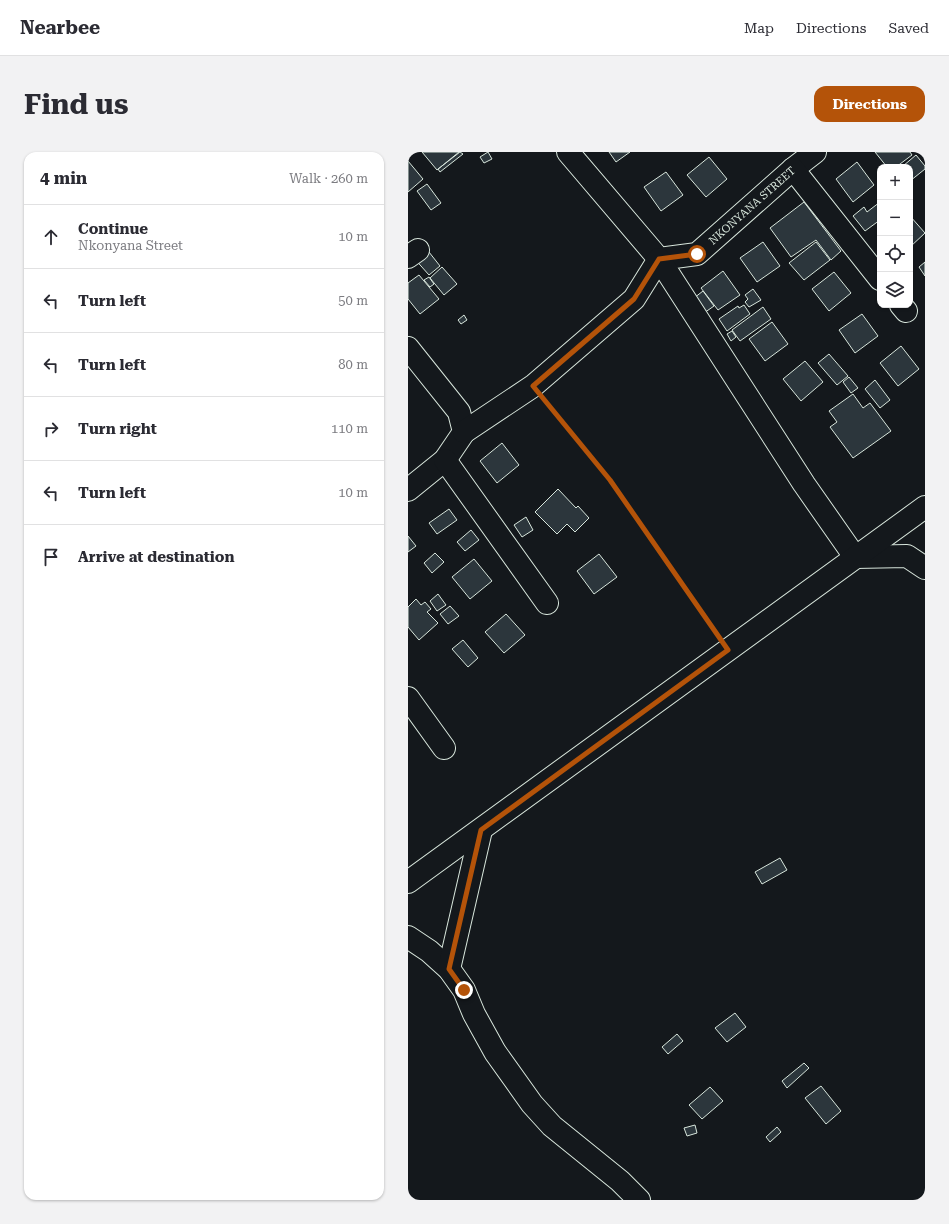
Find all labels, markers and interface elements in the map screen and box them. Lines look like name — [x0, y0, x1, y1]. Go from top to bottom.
text: Nearbee — [20, 16, 100, 39]
text: Map — [744, 20, 774, 36]
text: Directions — [796, 20, 866, 36]
text: Saved — [888, 20, 929, 36]
button: Directions — [814, 86, 925, 122]
text: Find us — [24, 88, 128, 121]
street label: NKONYANA STREET — [706, 164, 798, 247]
map controls — [877, 164, 913, 308]
button: + — [877, 164, 913, 200]
text: 4 min — [40, 168, 87, 188]
text: Walk · 260 m — [289, 171, 368, 186]
button: − — [877, 200, 913, 236]
text: Continue — [78, 220, 148, 238]
icon: ahead — [40, 226, 62, 248]
text: 10 m — [338, 229, 368, 244]
button: locate — [877, 236, 913, 272]
text: Nkonyana Street — [78, 238, 183, 253]
route start — [688, 245, 706, 263]
button: layers — [877, 272, 913, 308]
icon: left — [40, 290, 62, 312]
text: Turn left — [78, 292, 146, 310]
text: 50 m — [338, 293, 368, 308]
icon: left — [40, 354, 62, 376]
text: Turn left — [78, 356, 146, 374]
text: 80 m — [338, 357, 368, 372]
icon: right — [40, 418, 62, 440]
text: Turn right — [78, 420, 157, 438]
text: 110 m — [331, 421, 368, 436]
icon: left — [40, 482, 62, 504]
text: Turn left — [78, 484, 146, 502]
text: 10 m — [338, 485, 368, 500]
icon: arrive — [40, 546, 62, 568]
text: Arrive at destination — [78, 548, 234, 566]
route end — [455, 981, 473, 999]

